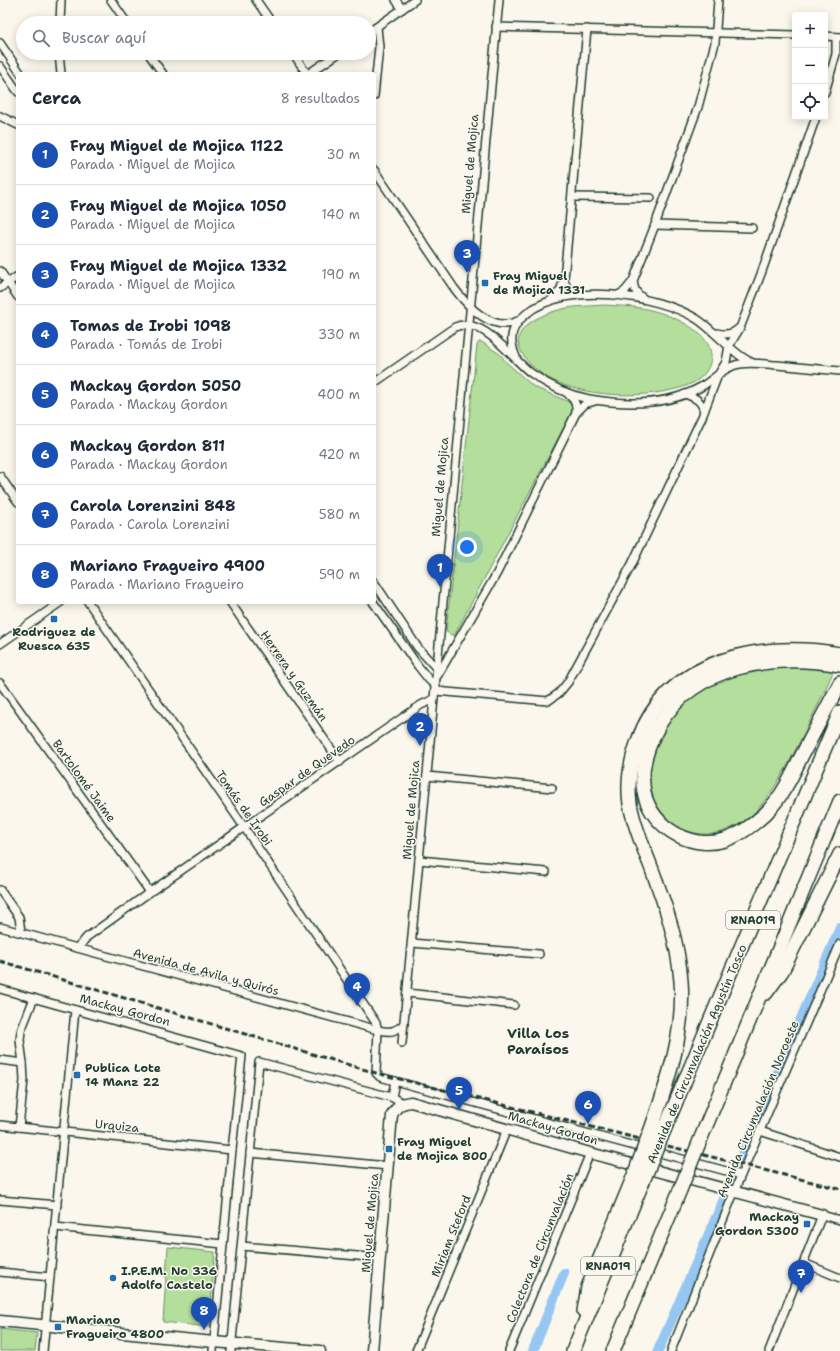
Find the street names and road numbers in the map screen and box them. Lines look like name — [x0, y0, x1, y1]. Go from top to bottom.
street label: Miguel de Mojica — [458, 113, 482, 214]
street label: Miguel de Mojica — [428, 436, 452, 537]
street label: Herrera y Guzmán — [257, 627, 331, 725]
street label: Gaspar de Quevedo — [256, 732, 358, 810]
street label: Bartolomé Jaime — [49, 737, 119, 826]
street label: Miguel de Mojica — [399, 759, 423, 860]
street label: Tomás de Irobi — [212, 767, 276, 849]
road number: RNA019 — [726, 911, 780, 929]
street label: Avenida de Circunvalación Agustín Tosco — [643, 942, 751, 1166]
street label: Avenida de Avila y Quirós — [131, 945, 281, 999]
street label: Mackay Gordon — [78, 990, 172, 1030]
street label: Avenida Circunvalación Noroeste — [713, 1018, 803, 1200]
street label: Mackay Gordon — [506, 1107, 600, 1149]
street label: Urquiza — [94, 1116, 140, 1136]
street label: Colectora de Circunvalación — [503, 1171, 577, 1325]
street label: Miguel de Mojica — [358, 1172, 382, 1273]
street label: Miriam Steford — [427, 1192, 475, 1279]
road number: RNA019 — [581, 1257, 635, 1275]

